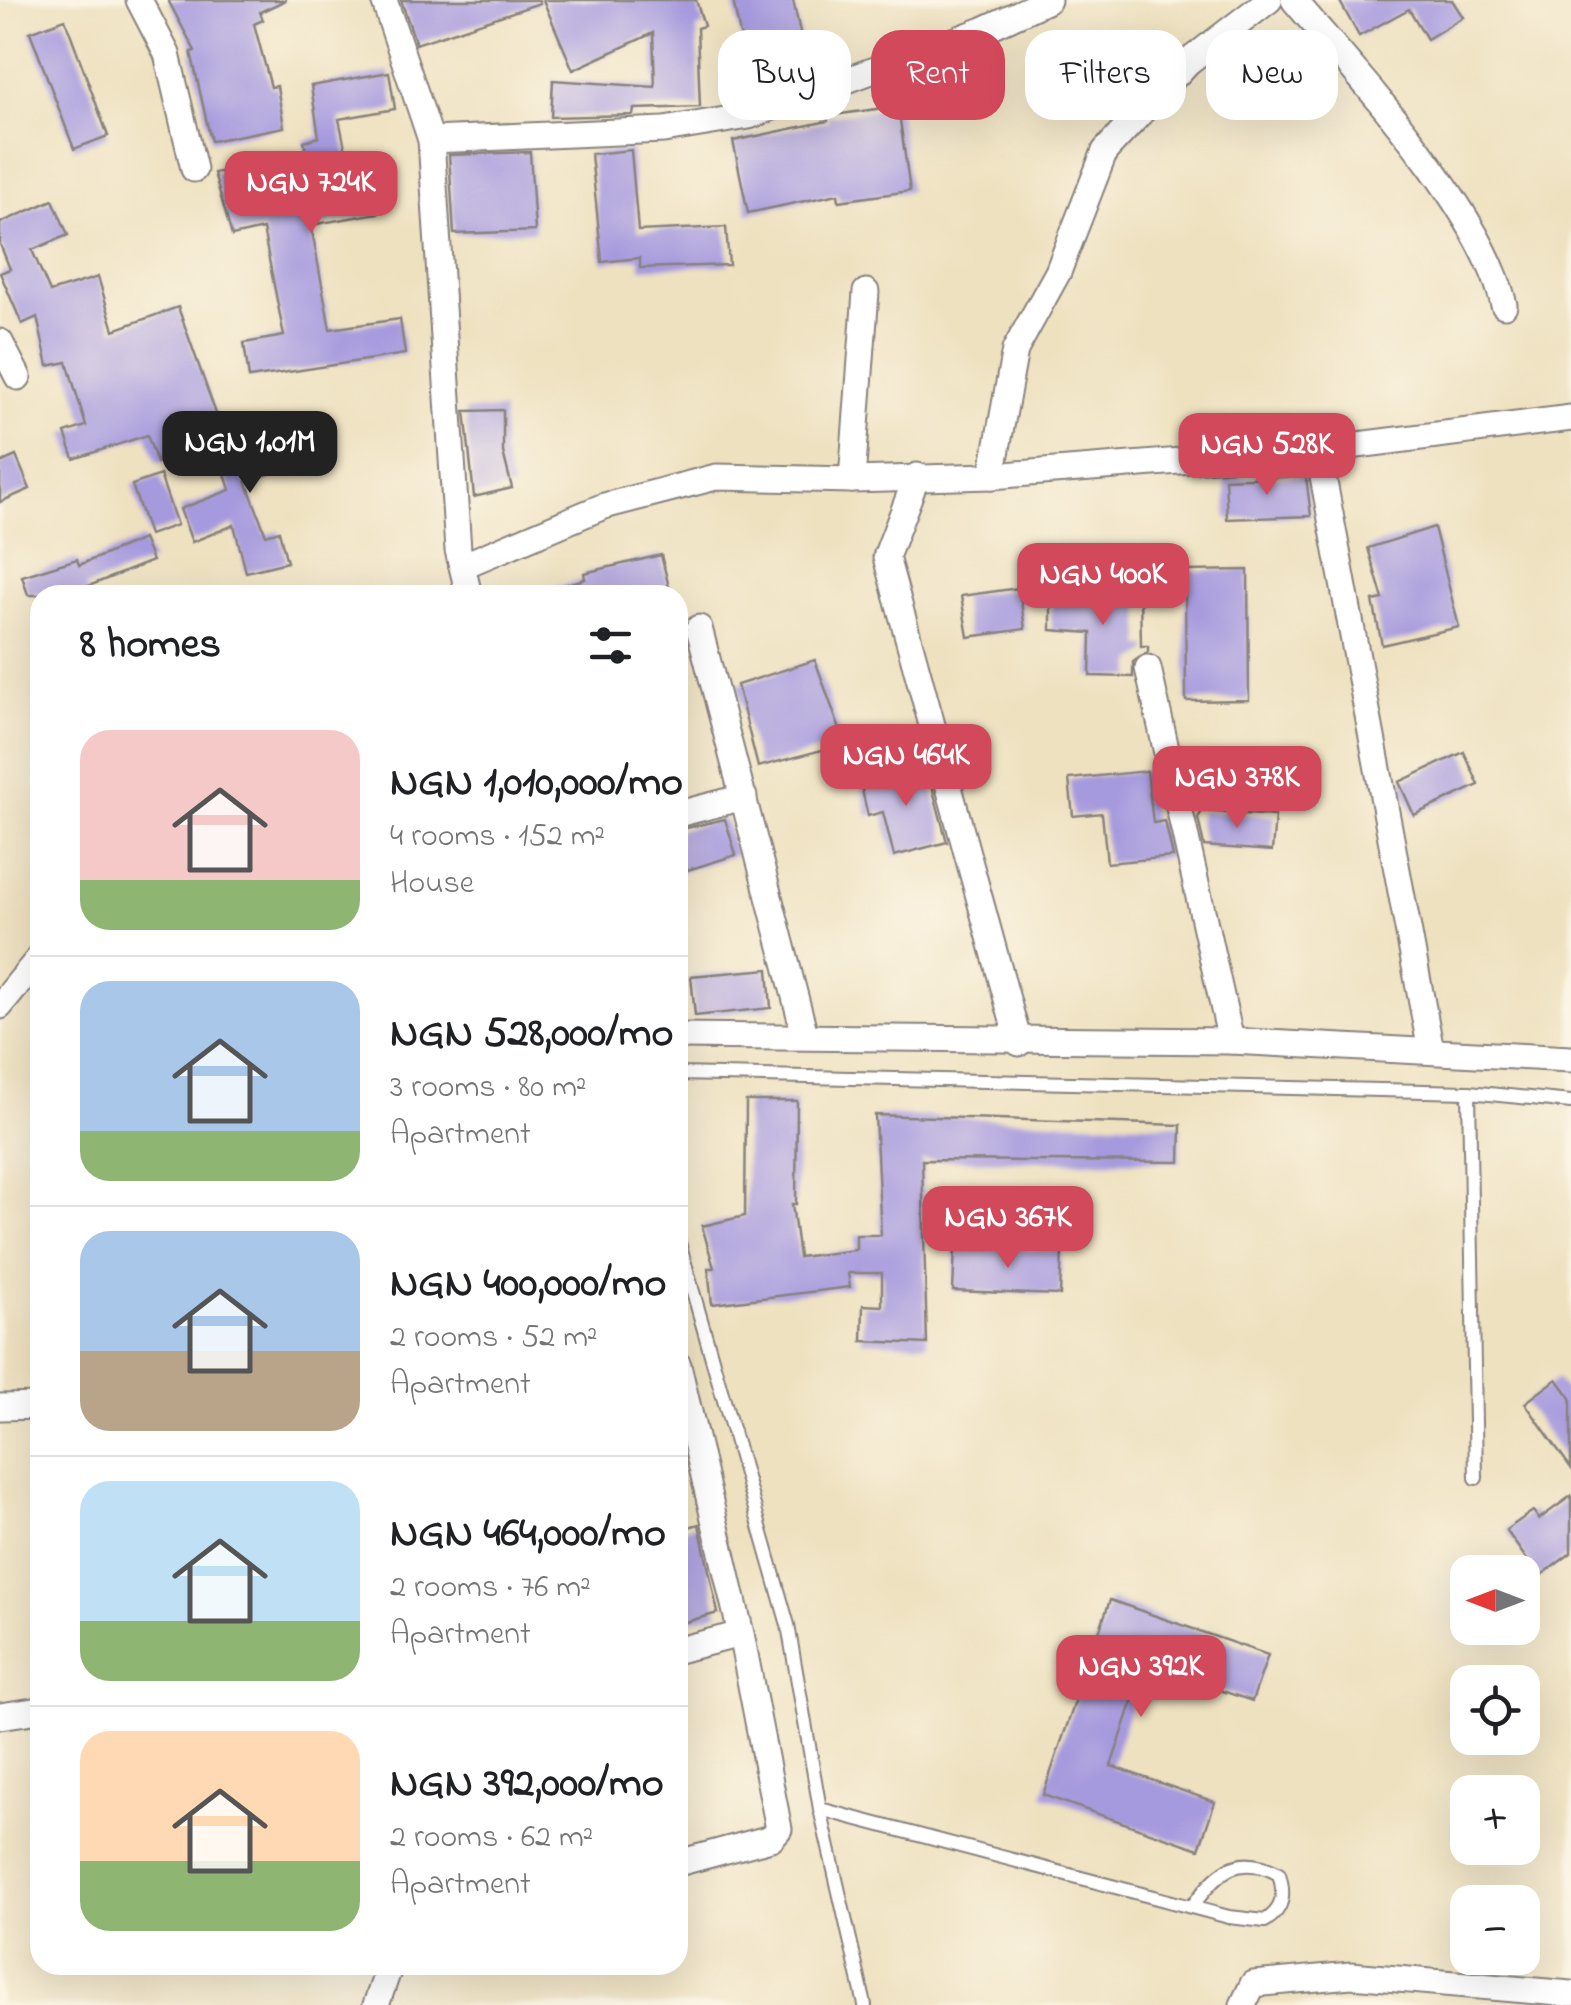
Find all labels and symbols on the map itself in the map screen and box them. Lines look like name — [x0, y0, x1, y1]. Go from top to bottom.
pin: NGN 724K — [208, 151, 414, 236]
pin: NGN 1.01M — [136, 411, 364, 496]
pin: NGN 528K — [1164, 413, 1370, 498]
pin: NGN 400K — [1000, 543, 1206, 628]
pin: NGN 464K — [803, 724, 1009, 809]
pin: NGN 378K — [1134, 746, 1340, 831]
pin: NGN 367K — [905, 1186, 1111, 1271]
north arrow — [1450, 1555, 1540, 1645]
pin: NGN 392K — [1038, 1635, 1244, 1720]

